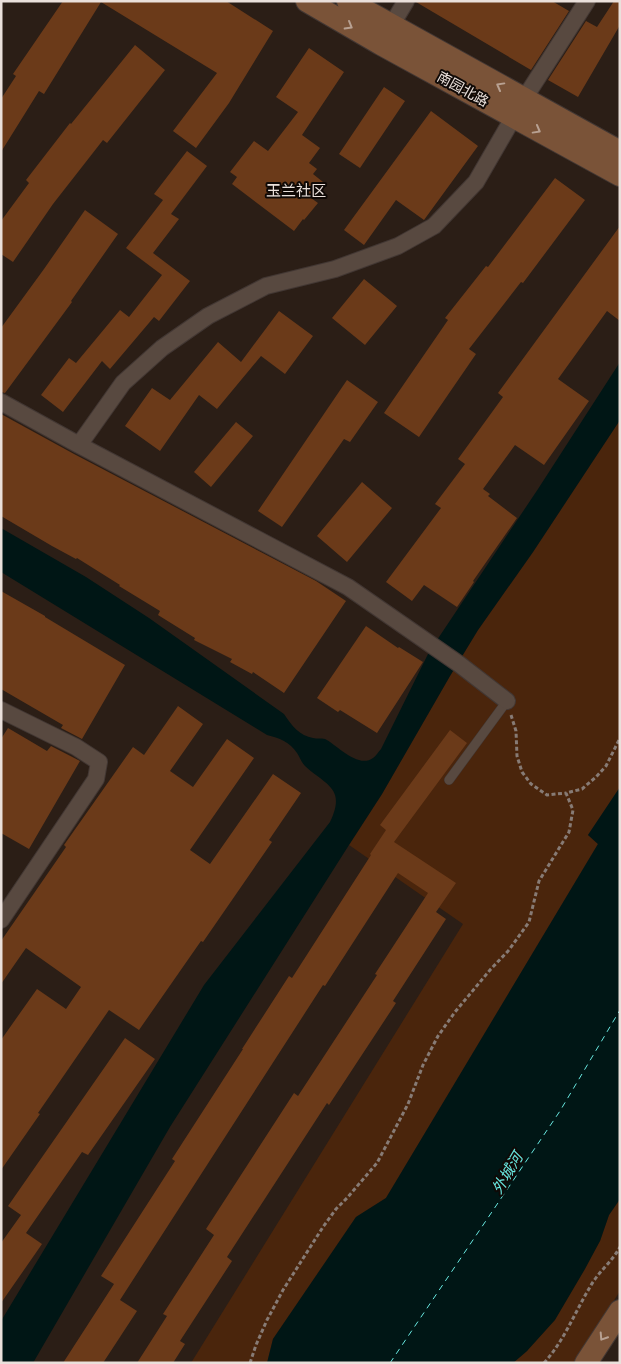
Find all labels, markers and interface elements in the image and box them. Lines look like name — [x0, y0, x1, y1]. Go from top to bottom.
one-way arrow — [344, 19, 353, 29]
street label: 南园北路 — [435, 68, 491, 110]
one-way arrow — [497, 83, 506, 93]
one-way arrow — [532, 124, 541, 134]
district label: 玉兰社区 — [266, 182, 326, 199]
water label: 外城河 — [488, 1147, 527, 1197]
one-way arrow — [600, 1331, 609, 1341]

